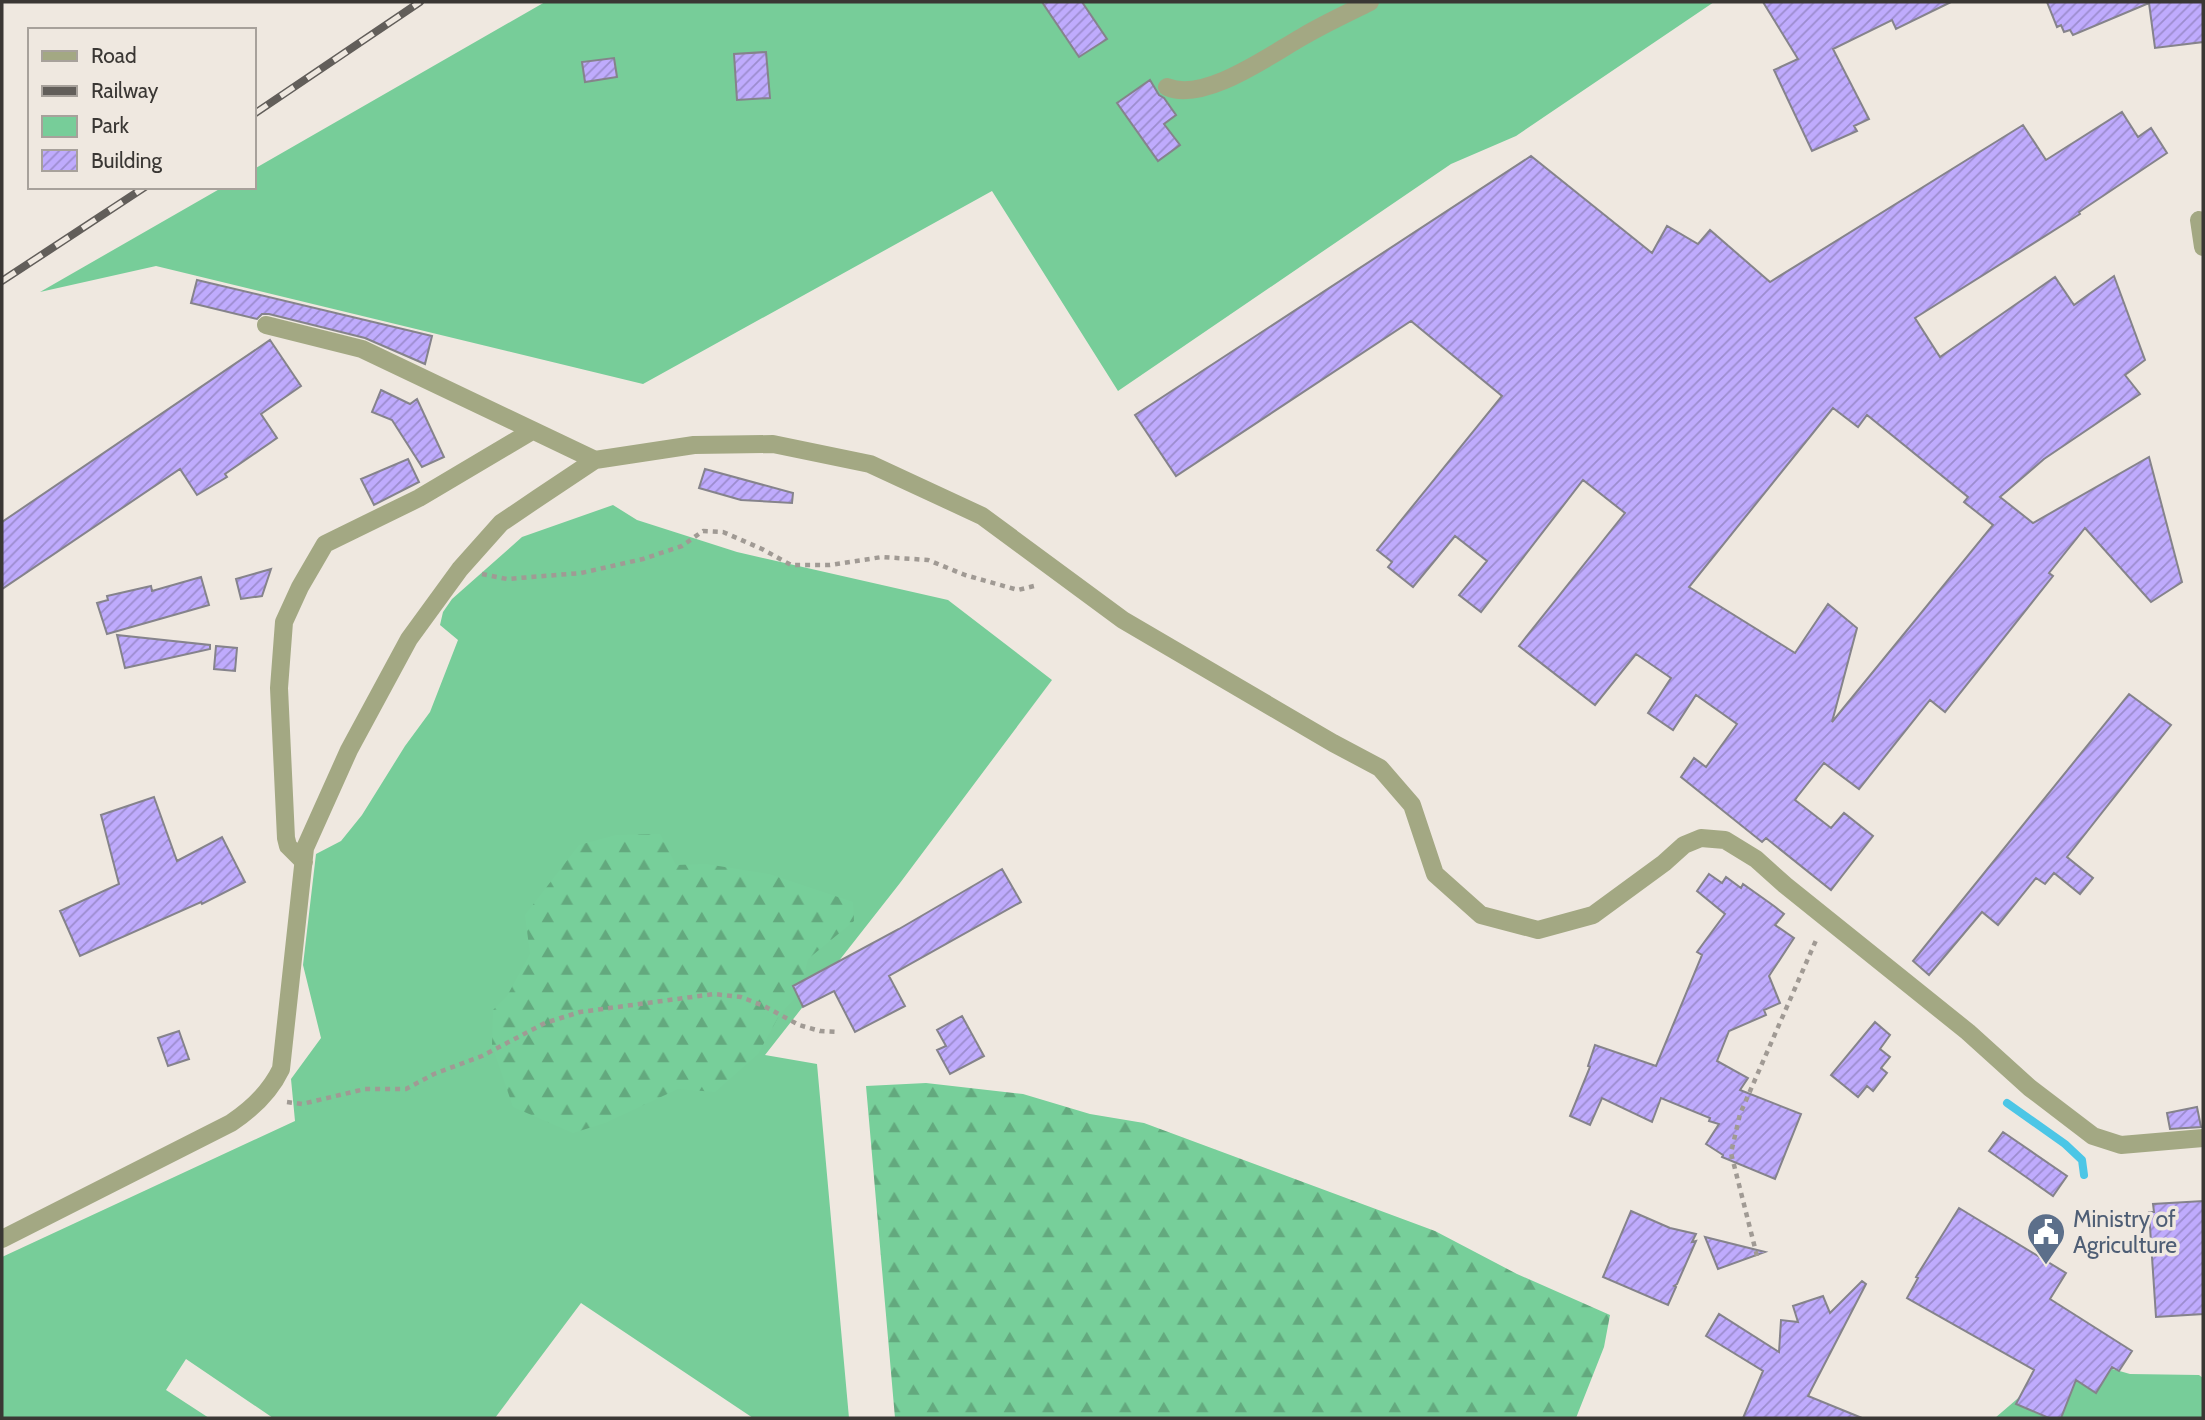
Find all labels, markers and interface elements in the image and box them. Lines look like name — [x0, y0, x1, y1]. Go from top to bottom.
legend — [28, 28, 256, 189]
text: Road — [91, 43, 137, 68]
text: Railway — [91, 78, 159, 103]
text: Park — [91, 113, 129, 138]
text: Building — [91, 148, 163, 173]
place label: Ministry of Agriculture — [2073, 1205, 2177, 1259]
public building icon: Ministry of Agriculture — [2025, 1211, 2067, 1266]

